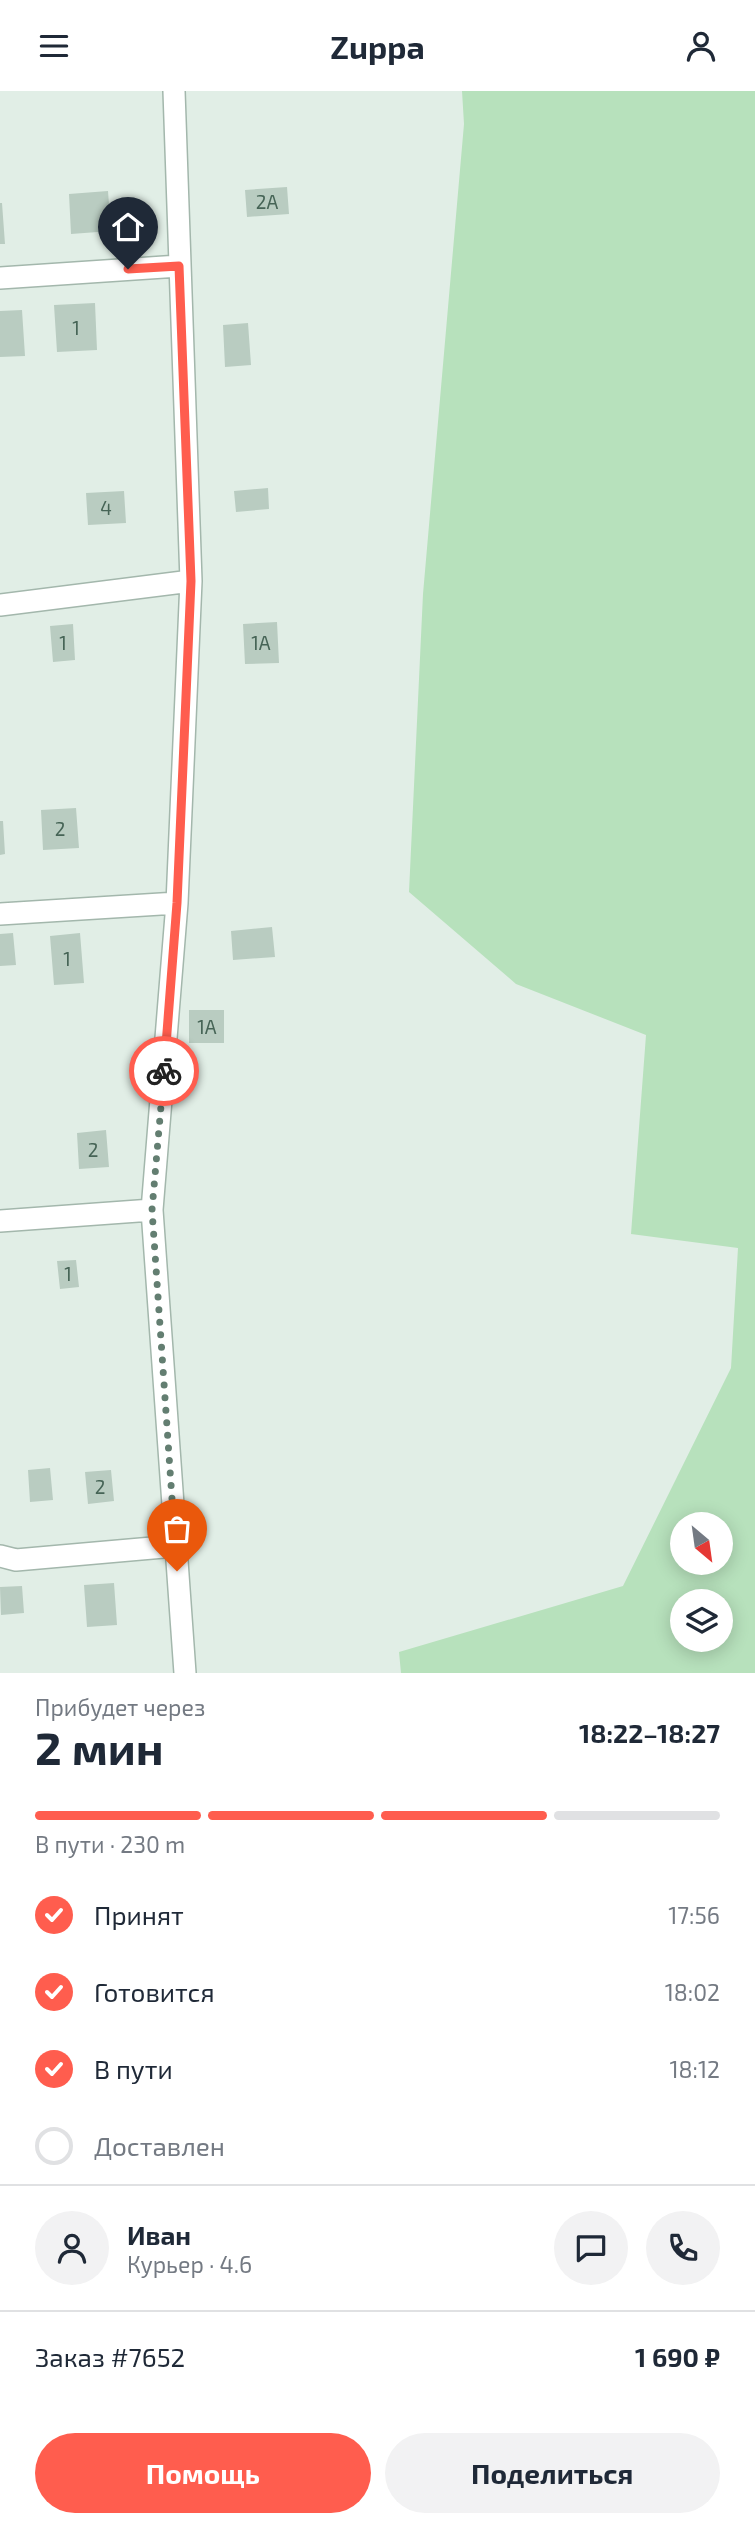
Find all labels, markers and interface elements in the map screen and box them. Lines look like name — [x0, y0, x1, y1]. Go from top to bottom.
icon: menu — [35, 27, 73, 65]
text: Zuppa — [330, 27, 425, 65]
icon: person — [682, 27, 720, 65]
house number: 2А — [256, 190, 278, 213]
pin — [98, 197, 158, 269]
icon: home — [109, 208, 147, 246]
house number: 1 — [72, 316, 80, 339]
house number: 4 — [100, 496, 112, 519]
house number: 1 — [59, 631, 67, 654]
house number: 1А — [251, 631, 271, 654]
house number: 2 — [55, 817, 65, 840]
house number: 1 — [63, 947, 71, 970]
house number: 1А — [197, 1015, 217, 1038]
courier — [129, 1036, 199, 1106]
icon: bike — [145, 1052, 183, 1090]
house number: 2 — [88, 1138, 98, 1161]
house number: 1 — [64, 1262, 72, 1285]
house number: 2 — [95, 1475, 105, 1498]
pin — [147, 1499, 207, 1571]
icon: bag — [158, 1510, 196, 1548]
north arrow — [670, 1512, 733, 1575]
map controls — [670, 1512, 733, 1652]
button: layers — [670, 1589, 733, 1652]
text: Прибудет через — [35, 1693, 205, 1721]
text: 18:22–18:27 — [579, 1717, 720, 1748]
text: 2 мин — [35, 1719, 164, 1774]
text: В пути · 230 m — [35, 1830, 185, 1858]
icon: check — [35, 1896, 73, 1934]
text: Принят — [94, 1899, 184, 1930]
text: 17:56 — [668, 1901, 720, 1929]
icon: check — [35, 1973, 73, 2011]
text: Готовится — [94, 1976, 215, 2007]
text: 18:02 — [665, 1978, 720, 2006]
icon: check — [35, 2050, 73, 2088]
text: В пути — [94, 2053, 173, 2084]
text: 18:12 — [669, 2055, 720, 2083]
text: Доставлен — [94, 2130, 225, 2161]
button: person — [35, 2211, 109, 2285]
button: chat — [554, 2211, 628, 2285]
button: phone — [646, 2211, 720, 2285]
text: Иван — [127, 2219, 191, 2250]
text: Курьер · 4.6 — [127, 2250, 252, 2278]
text: Заказ #7652 — [35, 2341, 185, 2372]
text: 1 690 ₽ — [635, 2341, 720, 2372]
button: Помощь — [35, 2433, 371, 2513]
button: Поделиться — [385, 2433, 720, 2513]

